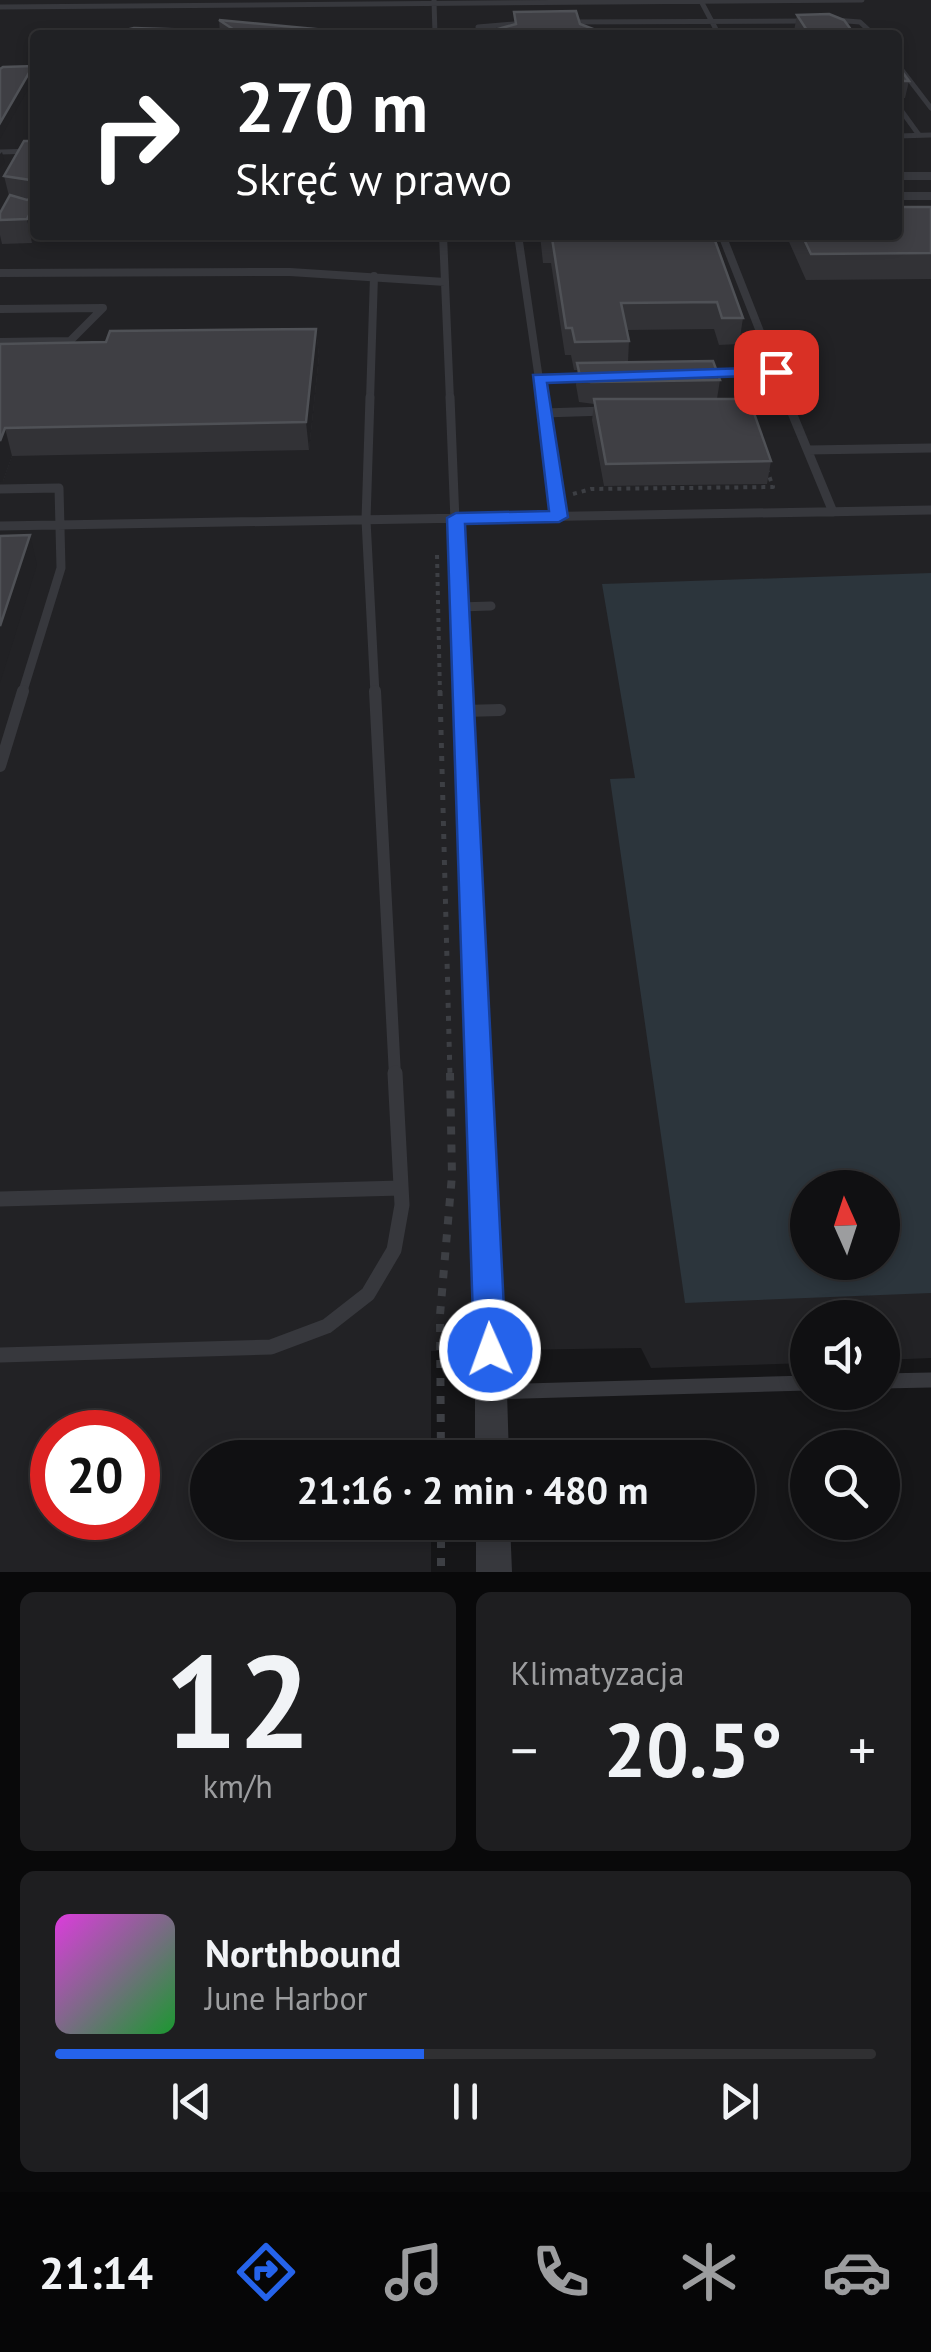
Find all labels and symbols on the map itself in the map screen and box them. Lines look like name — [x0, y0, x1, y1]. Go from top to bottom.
pin — [734, 330, 819, 415]
north arrow — [790, 1170, 900, 1280]
position arrow — [438, 1298, 542, 1402]
speed limit sign: 20 — [30, 1410, 160, 1540]

